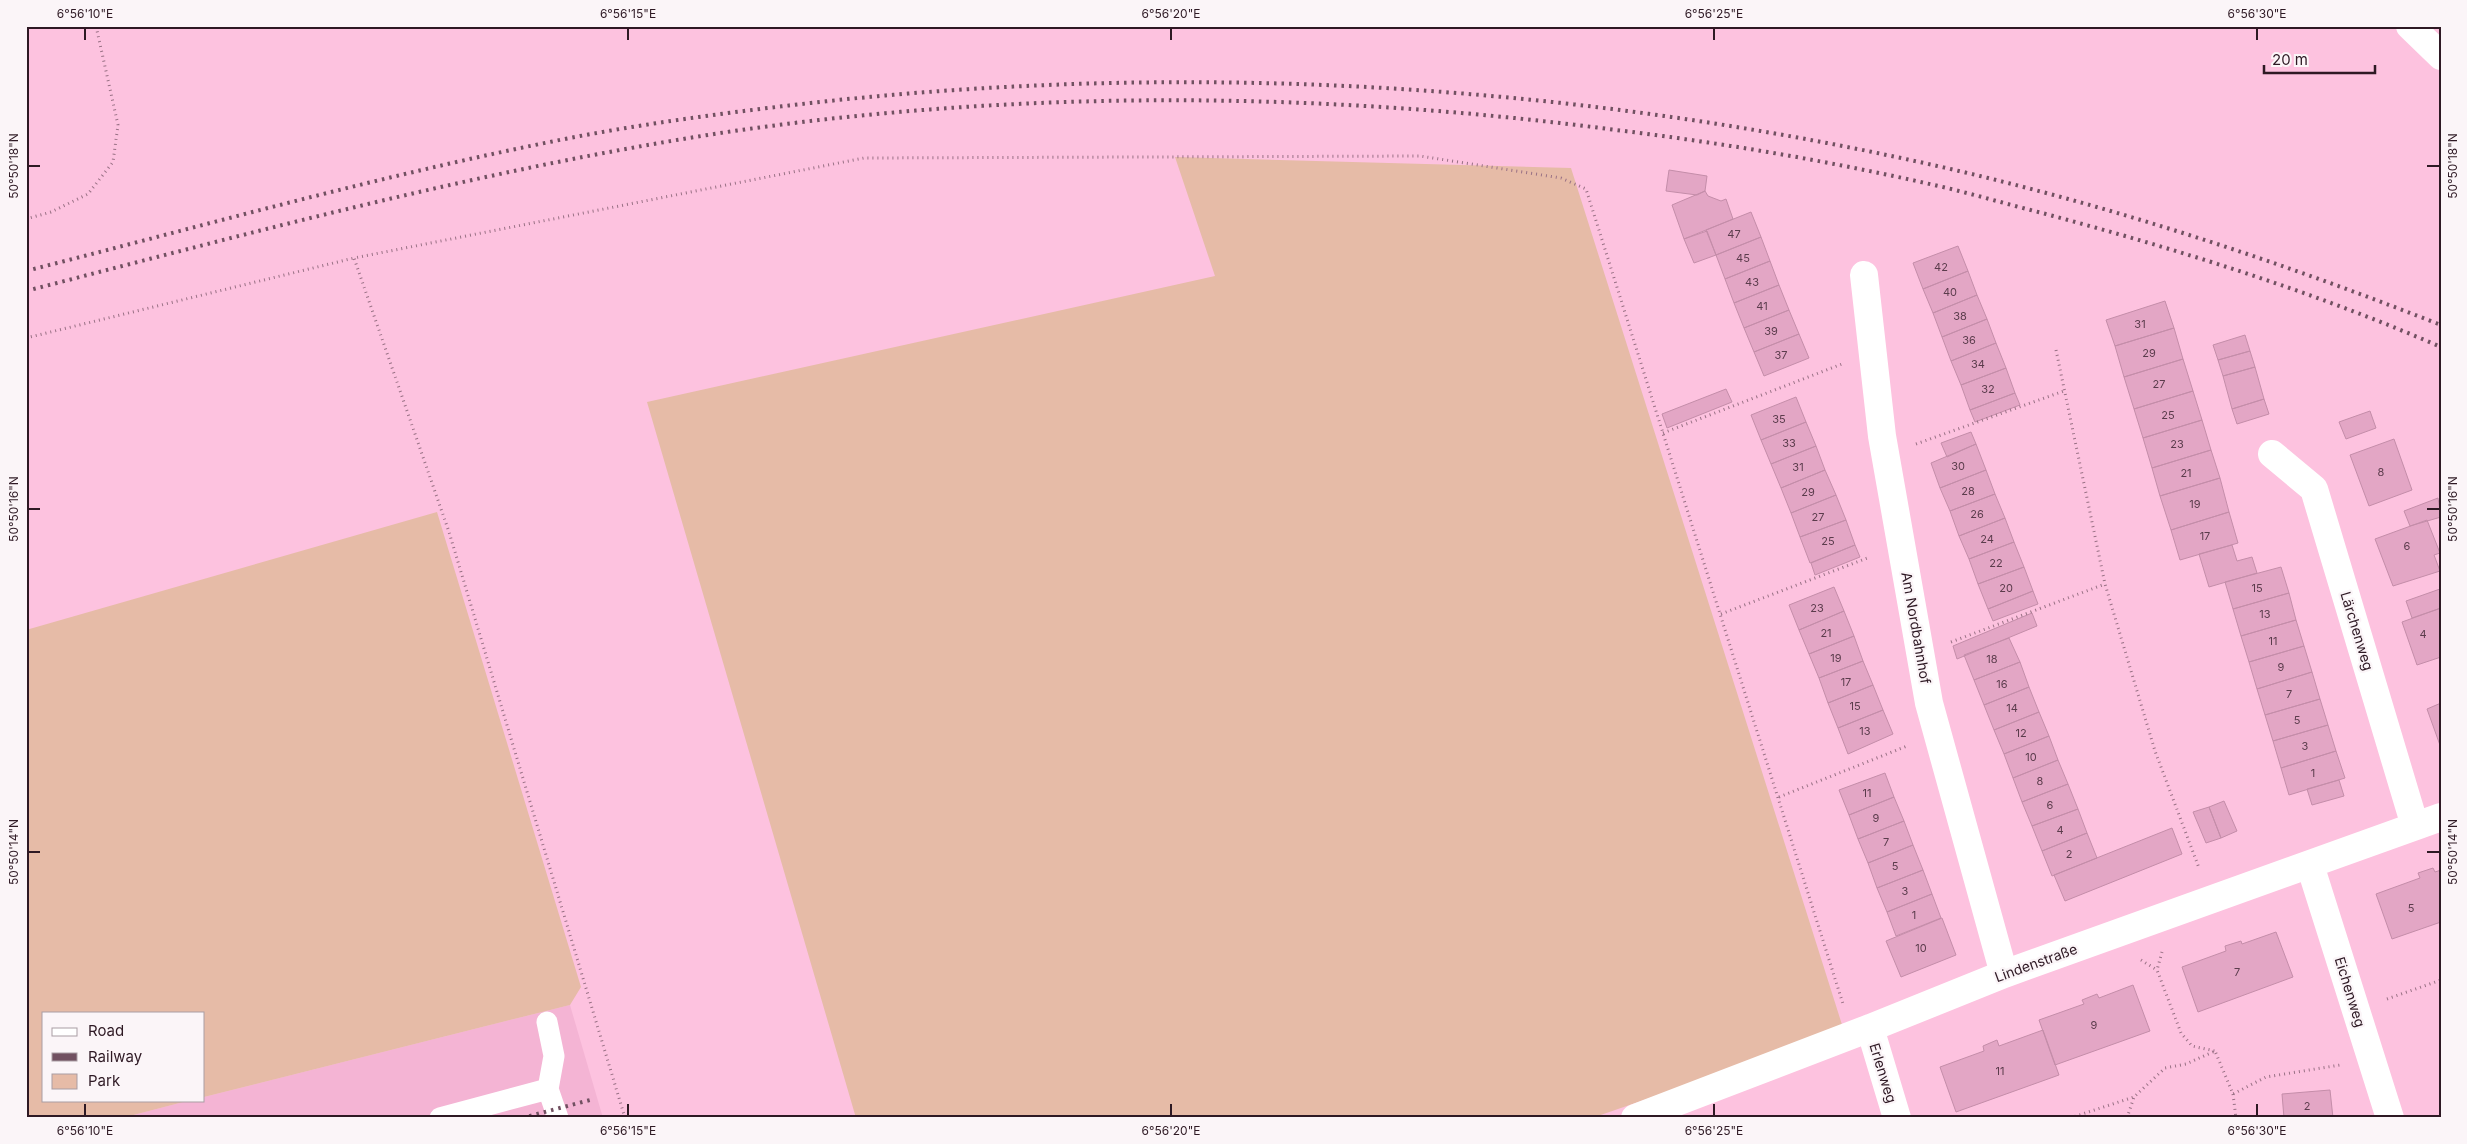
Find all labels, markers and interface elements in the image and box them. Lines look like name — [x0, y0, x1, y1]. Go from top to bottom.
text: 6°56'10"E — [57, 6, 113, 21]
text: 6°56'15"E — [600, 6, 656, 21]
text: 6°56'20"E — [1142, 6, 1200, 21]
text: 6°56'25"E — [1685, 6, 1743, 21]
text: 6°56'30"E — [2227, 6, 2287, 21]
scale bar — [2264, 42, 2376, 74]
text: 20 m — [2272, 50, 2308, 69]
text: 50°50'18"N — [6, 133, 21, 199]
text: 50°50'18"N — [2445, 133, 2460, 199]
house number: 47 — [1727, 227, 1741, 241]
house number: 45 — [1736, 251, 1750, 265]
house number: 42 — [1934, 260, 1948, 274]
house number: 43 — [1745, 275, 1759, 289]
house number: 40 — [1943, 285, 1957, 299]
house number: 41 — [1756, 299, 1768, 313]
house number: 38 — [1953, 309, 1967, 323]
house number: 31 — [2134, 317, 2146, 331]
house number: 39 — [1764, 324, 1778, 338]
house number: 36 — [1962, 333, 1976, 347]
house number: 29 — [2142, 346, 2156, 360]
house number: 37 — [1774, 348, 1788, 362]
house number: 34 — [1971, 357, 1985, 371]
house number: 27 — [2153, 377, 2165, 391]
house number: 32 — [1981, 382, 1995, 396]
house number: 25 — [2161, 408, 2175, 422]
house number: 35 — [1772, 412, 1786, 426]
house number: 33 — [1782, 436, 1796, 450]
house number: 23 — [2170, 437, 2184, 451]
house number: 30 — [1951, 459, 1965, 473]
house number: 31 — [1792, 460, 1804, 474]
house number: 8 — [2378, 465, 2385, 479]
house number: 21 — [2180, 466, 2192, 480]
text: 50°50'16"N — [6, 476, 21, 542]
text: 50°50'16"N — [2445, 476, 2460, 542]
house number: 28 — [1961, 484, 1975, 498]
house number: 29 — [1801, 485, 1815, 499]
house number: 19 — [2189, 497, 2201, 511]
house number: 26 — [1970, 507, 1984, 521]
house number: 27 — [1812, 510, 1824, 524]
house number: 17 — [2200, 529, 2210, 543]
house number: 24 — [1980, 532, 1994, 546]
house number: 25 — [1821, 534, 1835, 548]
house number: 6 — [2404, 539, 2411, 553]
house number: 22 — [1989, 556, 2003, 570]
street label: Am Nordbahnhof — [1898, 571, 1935, 685]
house number: 20 — [1999, 581, 2013, 595]
house number: 15 — [2251, 581, 2263, 595]
street label: Lärchenweg — [2337, 589, 2378, 672]
house number: 23 — [1810, 601, 1824, 615]
house number: 13 — [2259, 607, 2271, 621]
house number: 21 — [1820, 626, 1832, 640]
house number: 4 — [2419, 627, 2427, 641]
house number: 11 — [2269, 634, 2277, 648]
house number: 19 — [1830, 651, 1842, 665]
house number: 18 — [1986, 652, 1998, 666]
house number: 9 — [2278, 660, 2285, 674]
house number: 17 — [1841, 675, 1851, 689]
house number: 16 — [1996, 677, 2008, 691]
house number: 7 — [2286, 687, 2292, 701]
house number: 15 — [1849, 699, 1861, 713]
house number: 14 — [2006, 701, 2018, 715]
house number: 5 — [2294, 713, 2301, 727]
house number: 13 — [1859, 724, 1871, 738]
house number: 12 — [2015, 726, 2027, 740]
house number: 3 — [2302, 739, 2309, 753]
house number: 10 — [2025, 750, 2037, 764]
house number: 1 — [2311, 766, 2315, 780]
house number: 8 — [2037, 774, 2044, 788]
house number: 11 — [1863, 786, 1871, 800]
house number: 6 — [2047, 798, 2054, 812]
house number: 9 — [1873, 811, 1880, 825]
text: 50°50'14"N — [6, 819, 21, 885]
text: 50°50'14"N — [2445, 819, 2460, 885]
house number: 4 — [2056, 823, 2064, 837]
house number: 7 — [1883, 835, 1889, 849]
house number: 2 — [2066, 847, 2072, 861]
house number: 5 — [1892, 859, 1899, 873]
house number: 3 — [1902, 884, 1909, 898]
house number: 5 — [2408, 901, 2415, 915]
house number: 1 — [1912, 908, 1916, 922]
street label: Lindenstraße — [1992, 940, 2079, 985]
house number: 10 — [1915, 941, 1927, 955]
street label: Eichenweg — [2332, 955, 2369, 1029]
house number: 7 — [2234, 965, 2240, 979]
legend — [42, 1012, 205, 1102]
house number: 9 — [2091, 1018, 2098, 1032]
text: Road — [88, 1021, 124, 1040]
street label: Erlenweg — [1866, 1041, 1901, 1105]
text: Railway — [88, 1047, 143, 1066]
house number: 11 — [1996, 1064, 2004, 1078]
text: Park — [88, 1071, 121, 1090]
house number: 2 — [2304, 1099, 2310, 1113]
text: 6°56'10"E — [57, 1123, 113, 1138]
text: 6°56'15"E — [600, 1123, 656, 1138]
text: 6°56'20"E — [1142, 1123, 1200, 1138]
text: 6°56'25"E — [1685, 1123, 1743, 1138]
text: 6°56'30"E — [2227, 1123, 2287, 1138]

